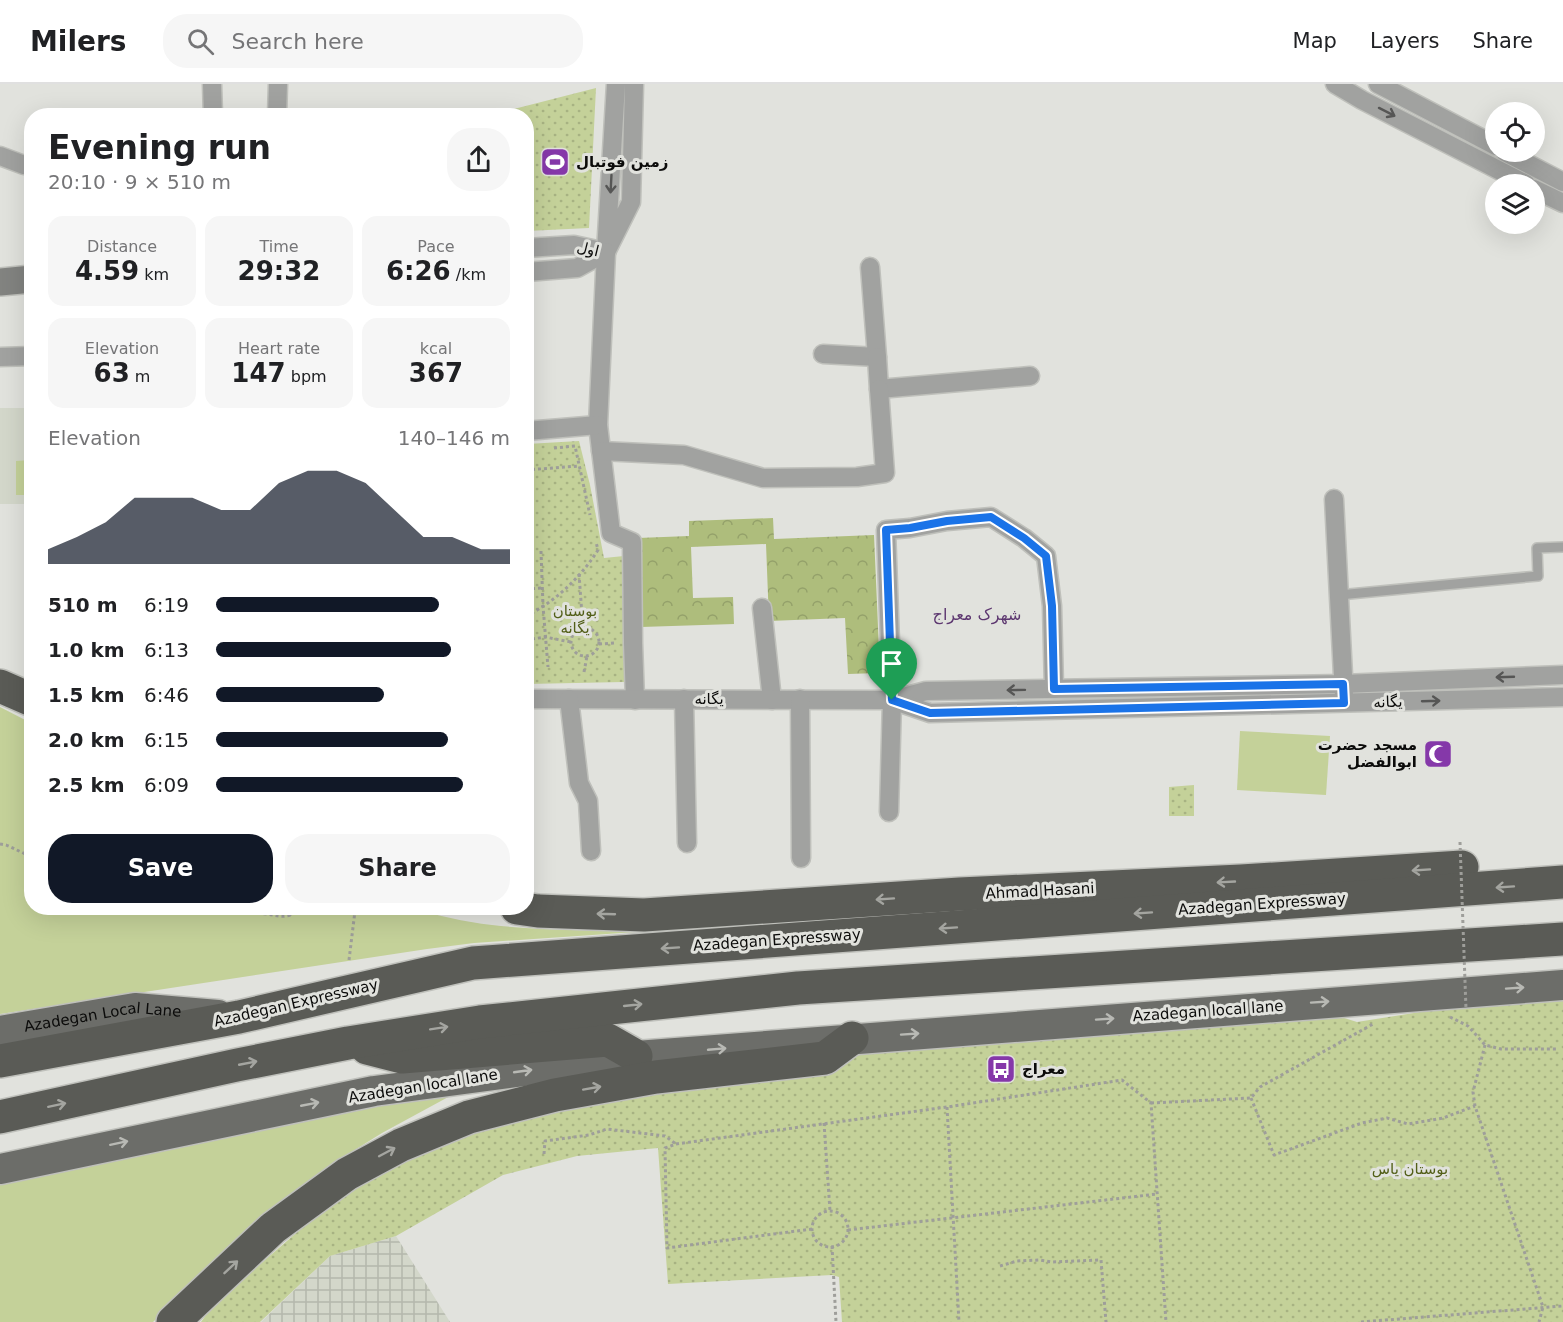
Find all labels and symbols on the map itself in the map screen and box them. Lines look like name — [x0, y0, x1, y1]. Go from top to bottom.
one-way arrow — [1377, 107, 1395, 118]
sports icon: زمین فوتبال — [539, 146, 571, 178]
place label: زمین فوتبال — [576, 153, 668, 171]
one-way arrow — [605, 174, 616, 194]
street label: اول — [575, 238, 601, 260]
park label: بوستان یگانه — [553, 602, 597, 637]
district label: شهرک معراج — [933, 605, 1021, 625]
pin — [866, 638, 917, 700]
one-way arrow — [1495, 672, 1515, 683]
one-way arrow — [1006, 684, 1026, 695]
street label: یگانه — [694, 690, 724, 708]
street label: یگانه — [1373, 692, 1403, 712]
one-way arrow — [1420, 695, 1440, 706]
place label: مسجد حضرت ابوالفضل — [1318, 736, 1417, 771]
mosque icon: مسجد حضرت ابوالفضل — [1422, 738, 1454, 770]
one-way arrow — [1411, 864, 1431, 875]
one-way arrow — [1217, 876, 1237, 887]
street label: Ahmad Hasani — [985, 879, 1095, 903]
one-way arrow — [1495, 881, 1515, 892]
street label: Azadegan Expressway — [1178, 889, 1347, 919]
one-way arrow — [875, 894, 895, 905]
one-way arrow — [597, 908, 617, 919]
one-way arrow — [1133, 908, 1153, 919]
one-way arrow — [939, 922, 959, 933]
street label: Azadegan Expressway — [693, 925, 862, 955]
one-way arrow — [660, 943, 680, 954]
street label: Azadegan Expressway — [212, 975, 380, 1031]
one-way arrow — [1504, 982, 1524, 993]
street label: Azadegan local lane — [1132, 997, 1284, 1025]
one-way arrow — [1310, 997, 1330, 1008]
street label: Azadegan Local Lane — [23, 999, 182, 1036]
one-way arrow — [623, 1000, 643, 1011]
one-way arrow — [1094, 1013, 1114, 1024]
one-way arrow — [429, 1023, 449, 1034]
one-way arrow — [900, 1028, 920, 1039]
one-way arrow — [706, 1043, 726, 1054]
bus stop icon: معراج — [985, 1053, 1017, 1085]
one-way arrow — [237, 1057, 257, 1068]
place label: معراج — [1022, 1060, 1065, 1078]
street label: Azadegan local lane — [347, 1065, 499, 1107]
one-way arrow — [513, 1065, 533, 1076]
one-way arrow — [582, 1082, 601, 1093]
one-way arrow — [300, 1098, 319, 1110]
one-way arrow — [47, 1099, 66, 1110]
one-way arrow — [109, 1137, 128, 1148]
one-way arrow — [378, 1146, 395, 1158]
park label: بوستان یاس — [1372, 1160, 1448, 1178]
one-way arrow — [223, 1260, 238, 1275]

